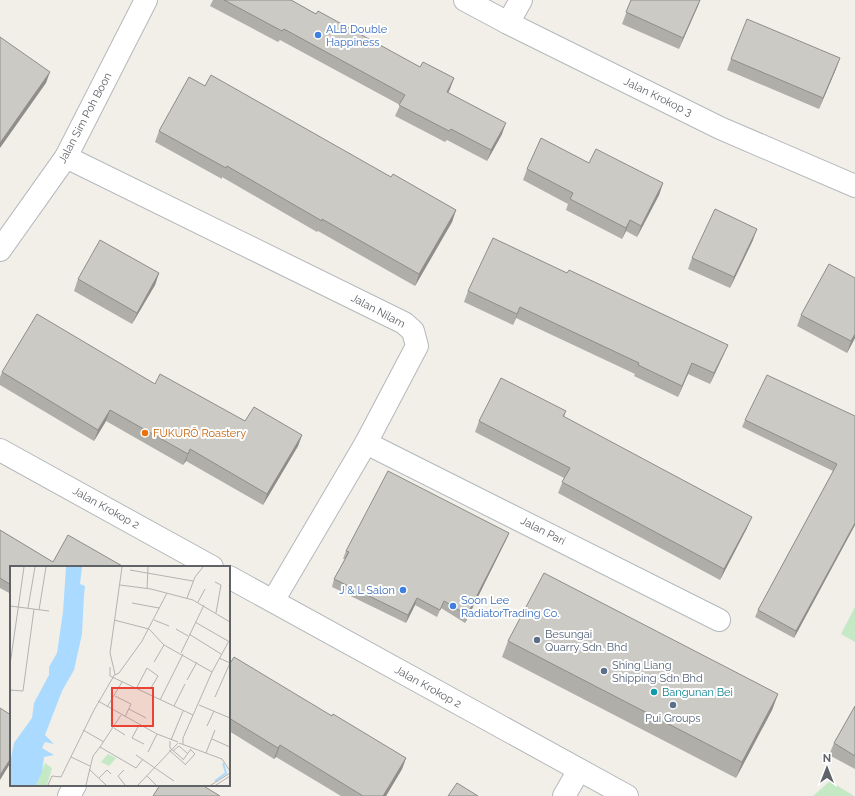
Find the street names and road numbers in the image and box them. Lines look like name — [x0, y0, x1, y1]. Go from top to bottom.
street label: Jalan Sim Poh Boon — [56, 70, 114, 166]
street label: Jalan Krokop 3 — [622, 75, 694, 119]
street label: Jalan Nilam — [349, 291, 407, 331]
street label: Jalan Krokop 2 — [70, 484, 142, 532]
street label: Jalan Pari — [518, 514, 568, 548]
street label: Jalan Krokop 2 — [392, 663, 464, 711]

